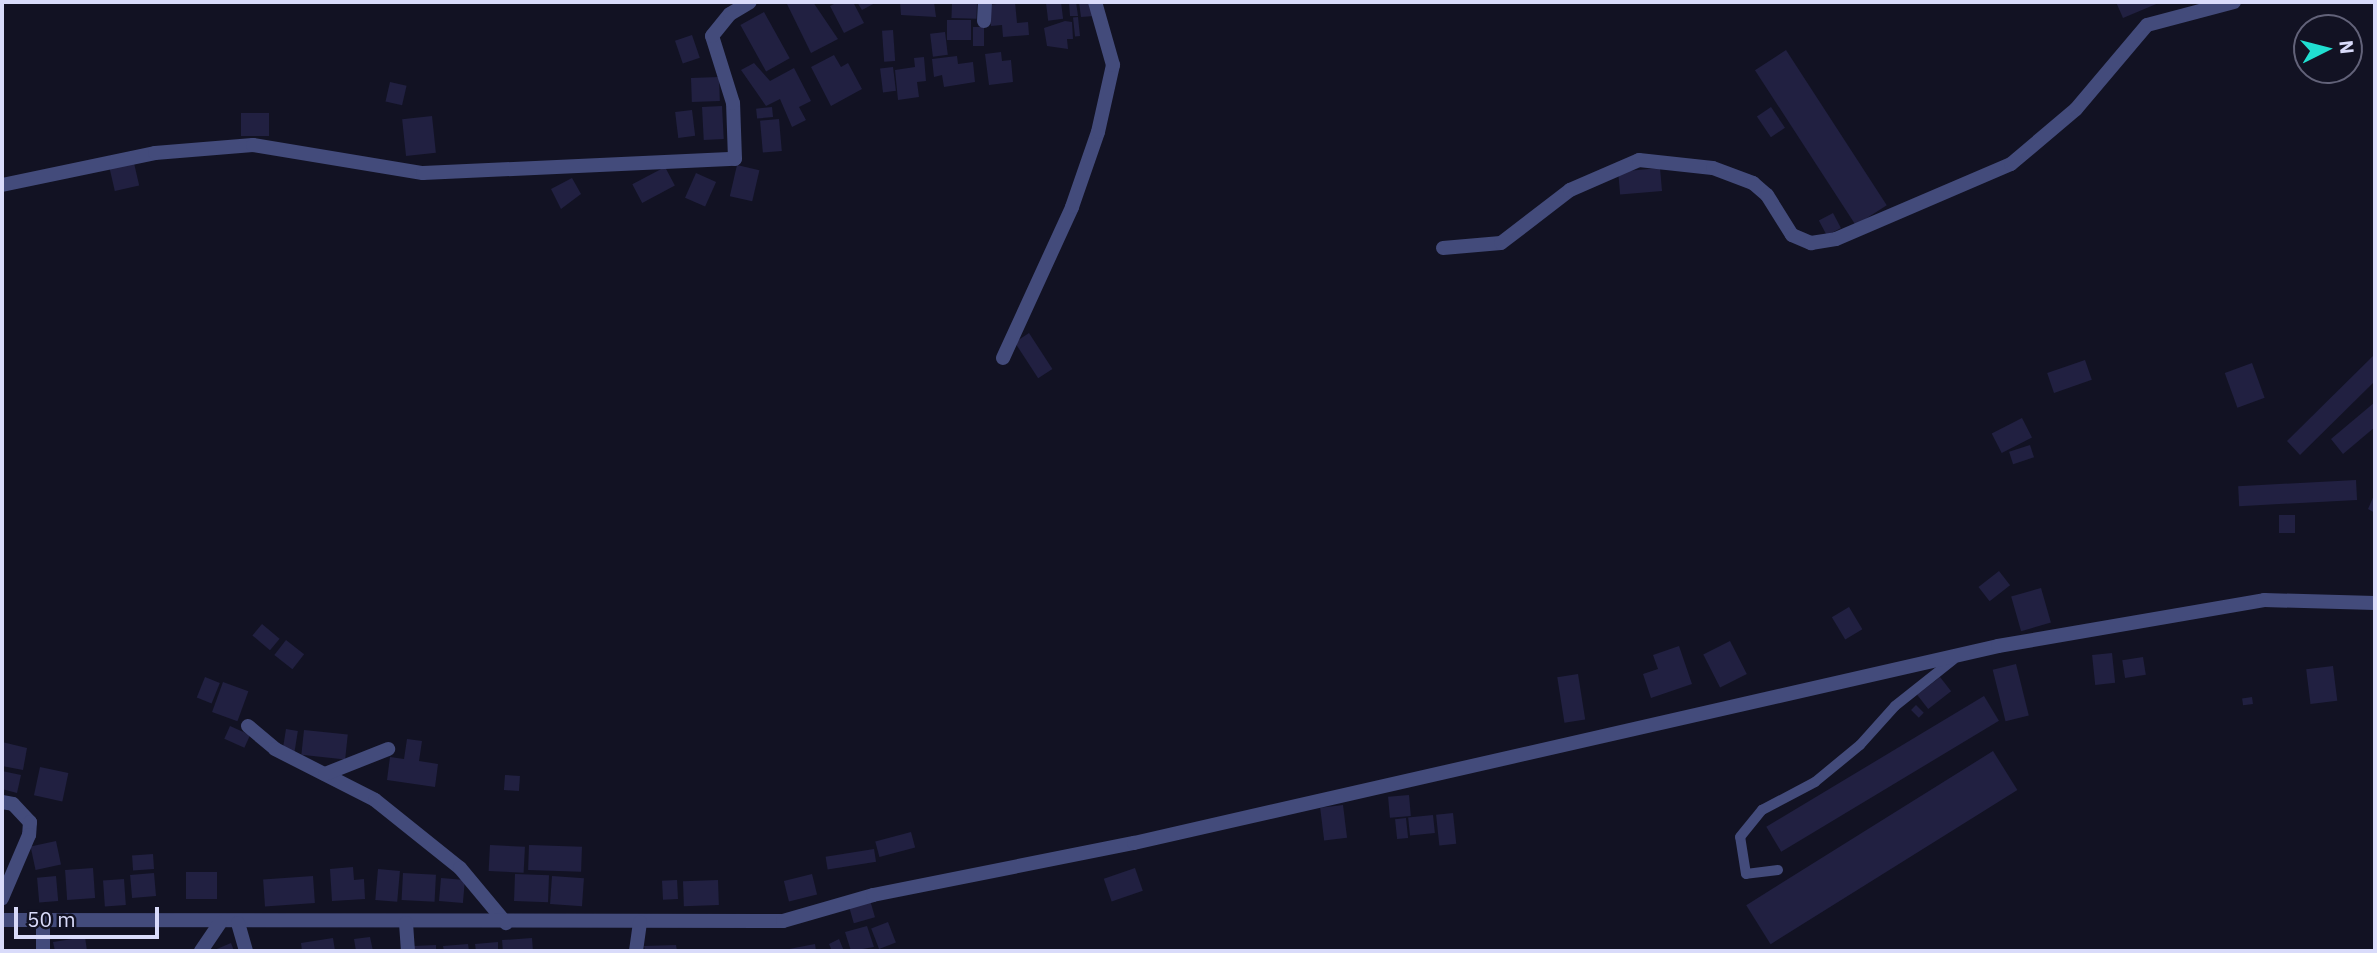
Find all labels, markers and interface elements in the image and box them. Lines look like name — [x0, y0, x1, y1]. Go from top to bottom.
north arrow — [2293, 14, 2363, 84]
text: N — [2334, 39, 2360, 55]
scale bar — [18, 894, 163, 938]
text: 50 m — [27, 905, 76, 933]

